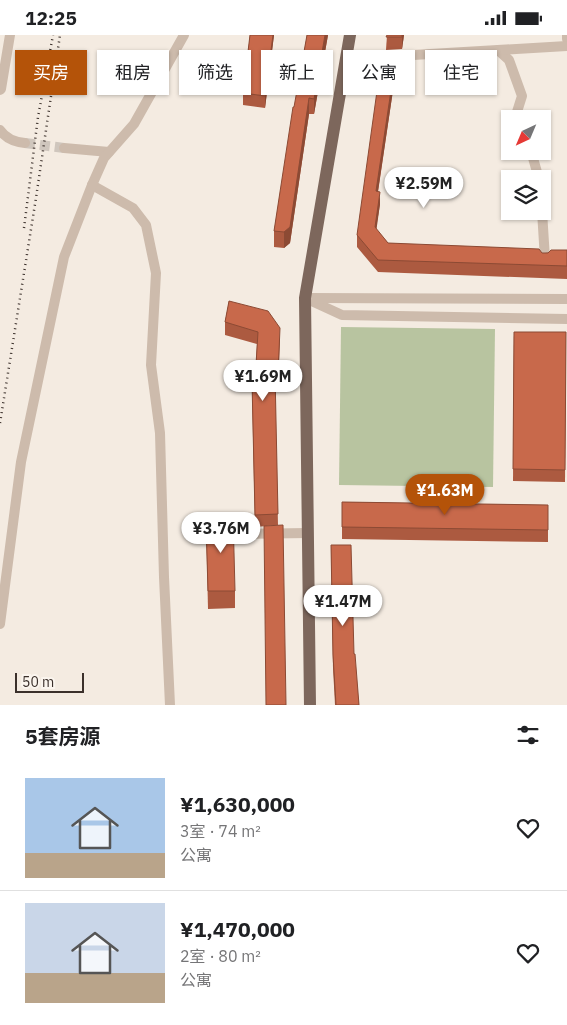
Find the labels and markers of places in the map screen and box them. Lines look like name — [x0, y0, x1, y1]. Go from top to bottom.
pin: ¥2.59M — [383, 167, 465, 209]
pin: ¥1.69M — [222, 359, 304, 402]
pin: ¥1.63M — [404, 473, 486, 516]
pin: ¥3.76M — [180, 511, 262, 554]
pin: ¥1.47M — [302, 585, 384, 627]

